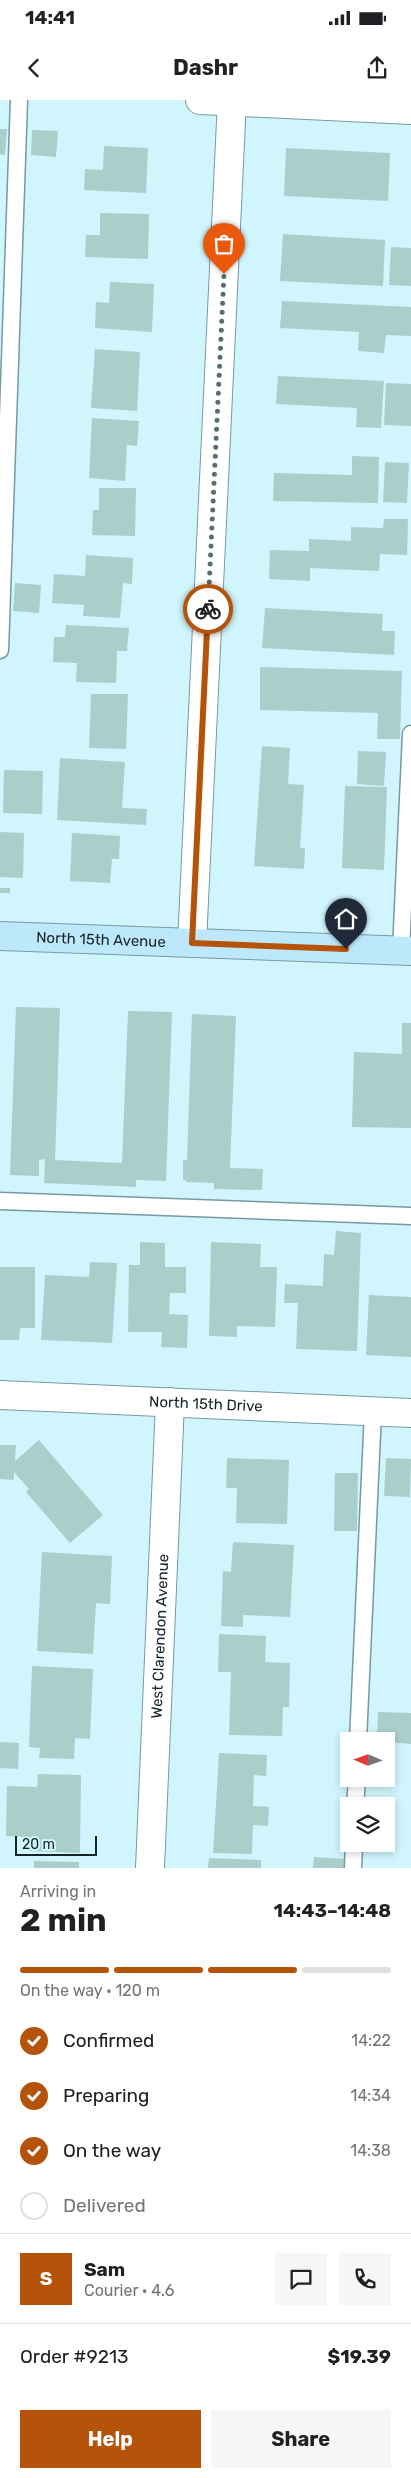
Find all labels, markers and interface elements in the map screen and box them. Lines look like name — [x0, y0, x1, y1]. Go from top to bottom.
text: 14:41 — [25, 6, 75, 29]
icon: back — [20, 54, 48, 82]
text: Dashr — [173, 54, 238, 81]
icon: share — [363, 54, 391, 82]
pin — [203, 223, 245, 274]
icon: bag — [210, 230, 238, 258]
courier — [183, 584, 233, 634]
icon: bike — [194, 595, 222, 623]
pin — [325, 898, 367, 949]
icon: home — [332, 905, 360, 933]
street label: North 15th Avenue — [36, 928, 166, 951]
street label: North 15th Drive — [149, 1393, 263, 1415]
street label: West Clarendon Avenue — [147, 1553, 172, 1719]
north arrow — [340, 1732, 395, 1788]
map controls — [340, 1732, 395, 1852]
button: layers — [340, 1797, 395, 1852]
scale bar — [15, 1833, 98, 1856]
text: 20 m — [22, 1836, 55, 1853]
text: Arriving in — [20, 1882, 96, 1901]
text: 14:43–14:48 — [273, 1899, 391, 1922]
text: 2 min — [20, 1901, 107, 1939]
text: On the way · 120 m — [20, 1981, 160, 2000]
icon: check — [20, 2027, 48, 2055]
text: Confirmed — [63, 2029, 154, 2052]
text: 14:22 — [351, 2031, 391, 2050]
icon: check — [20, 2082, 48, 2110]
text: Preparing — [63, 2084, 149, 2107]
text: 14:34 — [351, 2086, 391, 2105]
icon: check — [20, 2137, 48, 2165]
text: On the way — [63, 2139, 161, 2162]
text: 14:38 — [350, 2141, 391, 2160]
text: Delivered — [63, 2194, 146, 2217]
button: chat — [275, 2253, 327, 2305]
button: phone — [339, 2253, 391, 2305]
text: Sam — [84, 2258, 125, 2281]
text: S — [40, 2267, 52, 2290]
text: Courier · 4.6 — [84, 2281, 174, 2300]
text: Order #9213 — [20, 2345, 129, 2368]
text: $19.39 — [328, 2345, 391, 2368]
button: Help — [20, 2410, 201, 2468]
button: Share — [211, 2410, 391, 2468]

